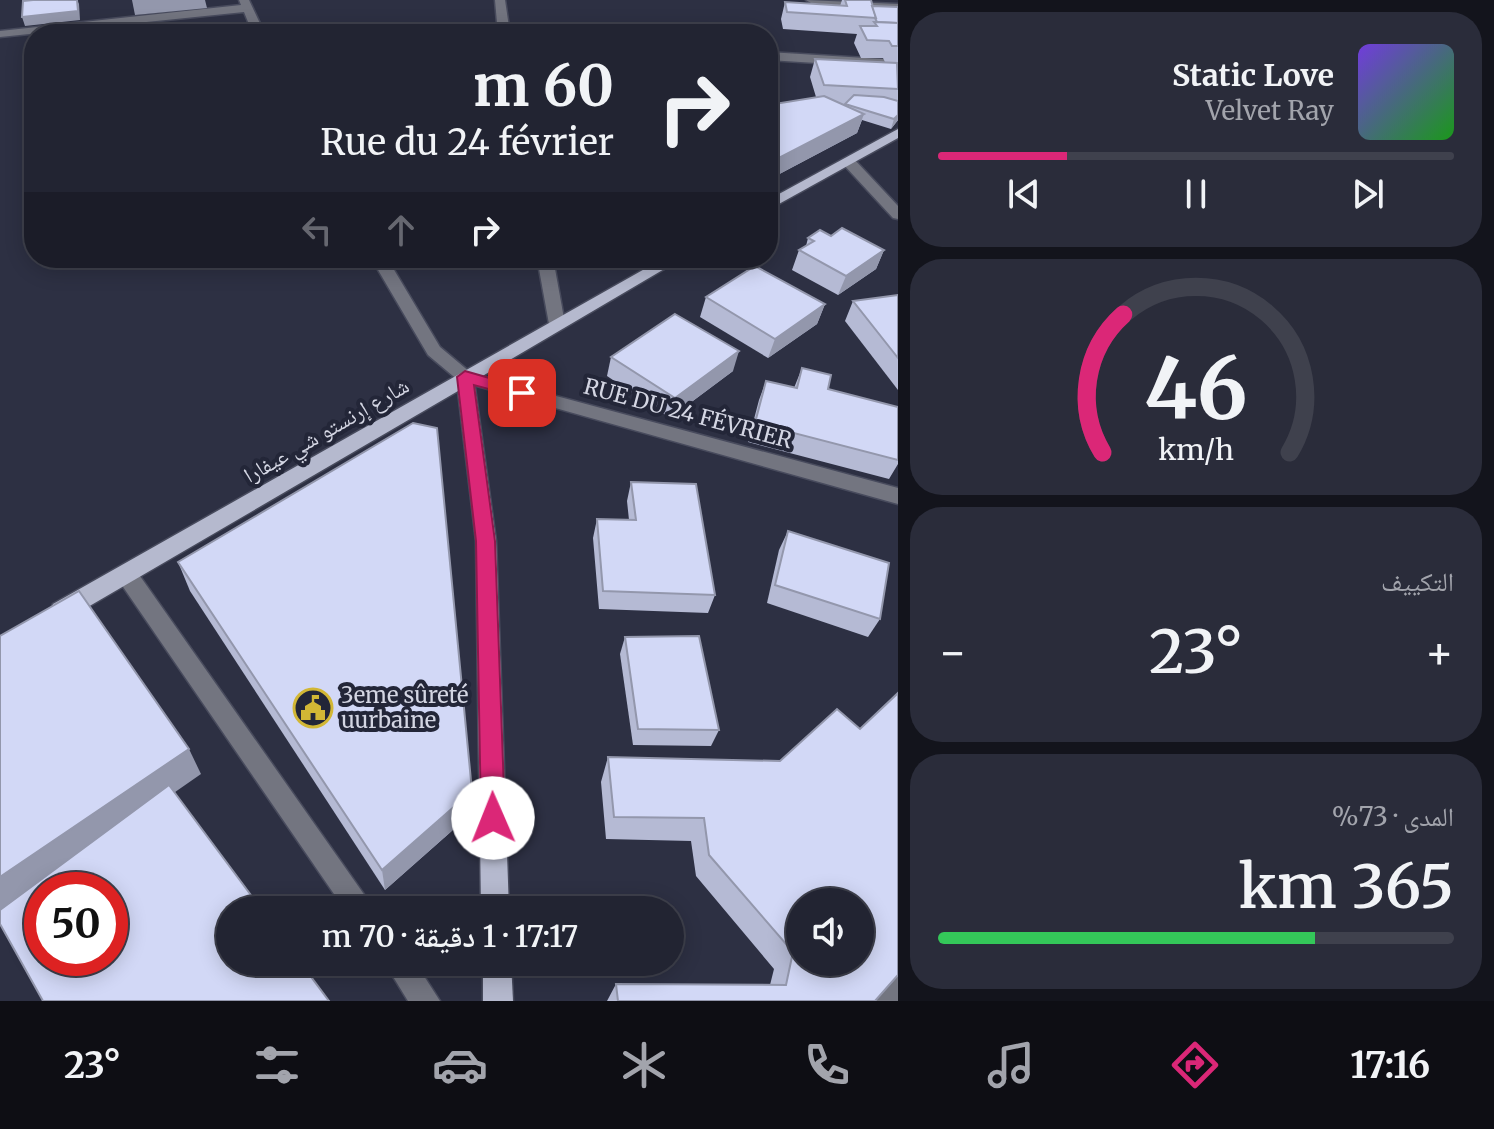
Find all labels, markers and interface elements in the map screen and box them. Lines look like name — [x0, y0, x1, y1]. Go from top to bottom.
text: 60 m — [473, 51, 614, 121]
icon: right — [642, 56, 746, 160]
text: Static Love — [1172, 56, 1334, 94]
text: Velvet Ray — [1206, 94, 1334, 127]
text: Rue du 24 février — [320, 120, 614, 165]
icon: previous — [1002, 172, 1046, 216]
icon: pause — [1174, 172, 1218, 216]
icon: next — [1346, 172, 1390, 216]
icon: left — [295, 208, 339, 252]
icon: ahead — [379, 208, 423, 252]
icon: right — [463, 208, 507, 252]
text: 46 — [1144, 336, 1248, 441]
pin — [488, 359, 556, 427]
street label: شارع إرنستو شي عيفارا — [238, 371, 416, 492]
icon: arrive — [500, 371, 544, 415]
street label: RUE DU 24 FÉVRIER — [581, 371, 796, 454]
text: km/h — [1158, 432, 1234, 468]
text: التكييف — [1381, 565, 1454, 598]
text: 23° — [1149, 614, 1243, 689]
text: − — [938, 625, 967, 680]
text: + — [1425, 625, 1454, 680]
place label: 3eme sûreté uurbaine — [341, 681, 469, 734]
public building icon: 3eme sûreté uurbaine — [292, 687, 334, 729]
position arrow — [451, 776, 535, 860]
text: المدى · 73% — [1332, 800, 1454, 833]
text: 365 km — [1239, 849, 1454, 924]
speed limit sign: 50 — [24, 872, 128, 976]
map controls — [786, 888, 874, 976]
button: sound — [786, 888, 874, 976]
text: 17:17 · 1 دقيقة · 70 m — [322, 917, 578, 955]
icon: filters — [249, 1037, 305, 1093]
icon: car — [432, 1037, 488, 1093]
icon: climate — [616, 1037, 672, 1093]
icon: phone — [799, 1037, 855, 1093]
icon: music — [983, 1037, 1039, 1093]
icon: directions — [1167, 1037, 1223, 1093]
text: 23° — [64, 1043, 121, 1088]
text: 17:16 — [1350, 1043, 1430, 1088]

